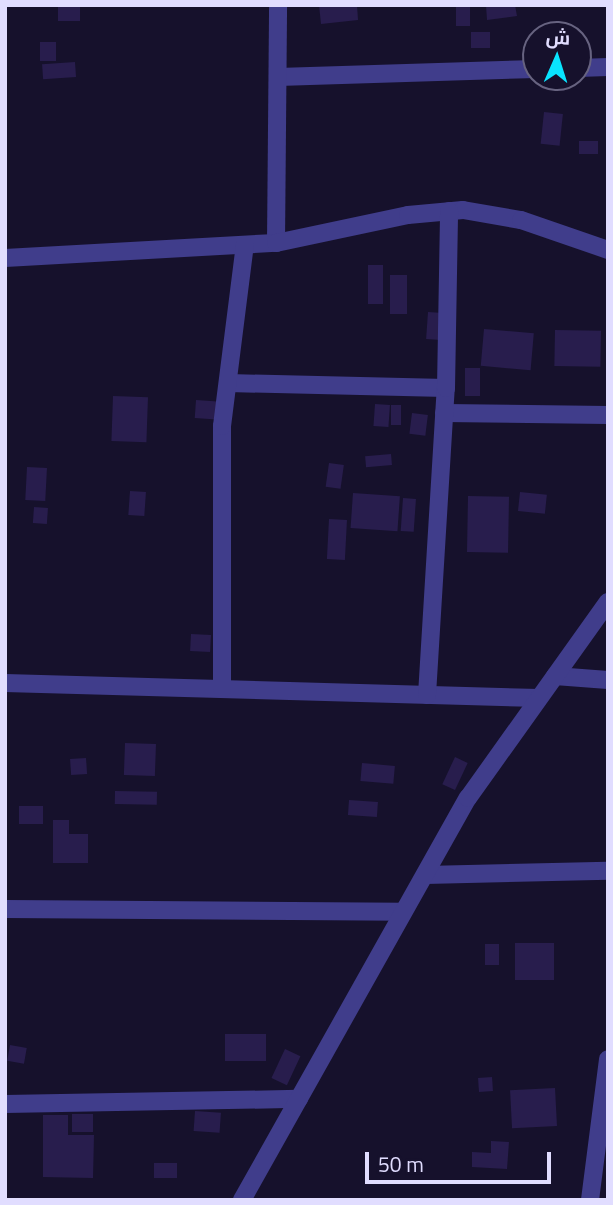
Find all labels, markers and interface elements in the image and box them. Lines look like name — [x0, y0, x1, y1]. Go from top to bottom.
north arrow — [522, 21, 592, 91]
text: ش — [545, 21, 571, 52]
scale bar — [368, 1138, 554, 1182]
text: 50 m — [378, 1148, 424, 1180]

